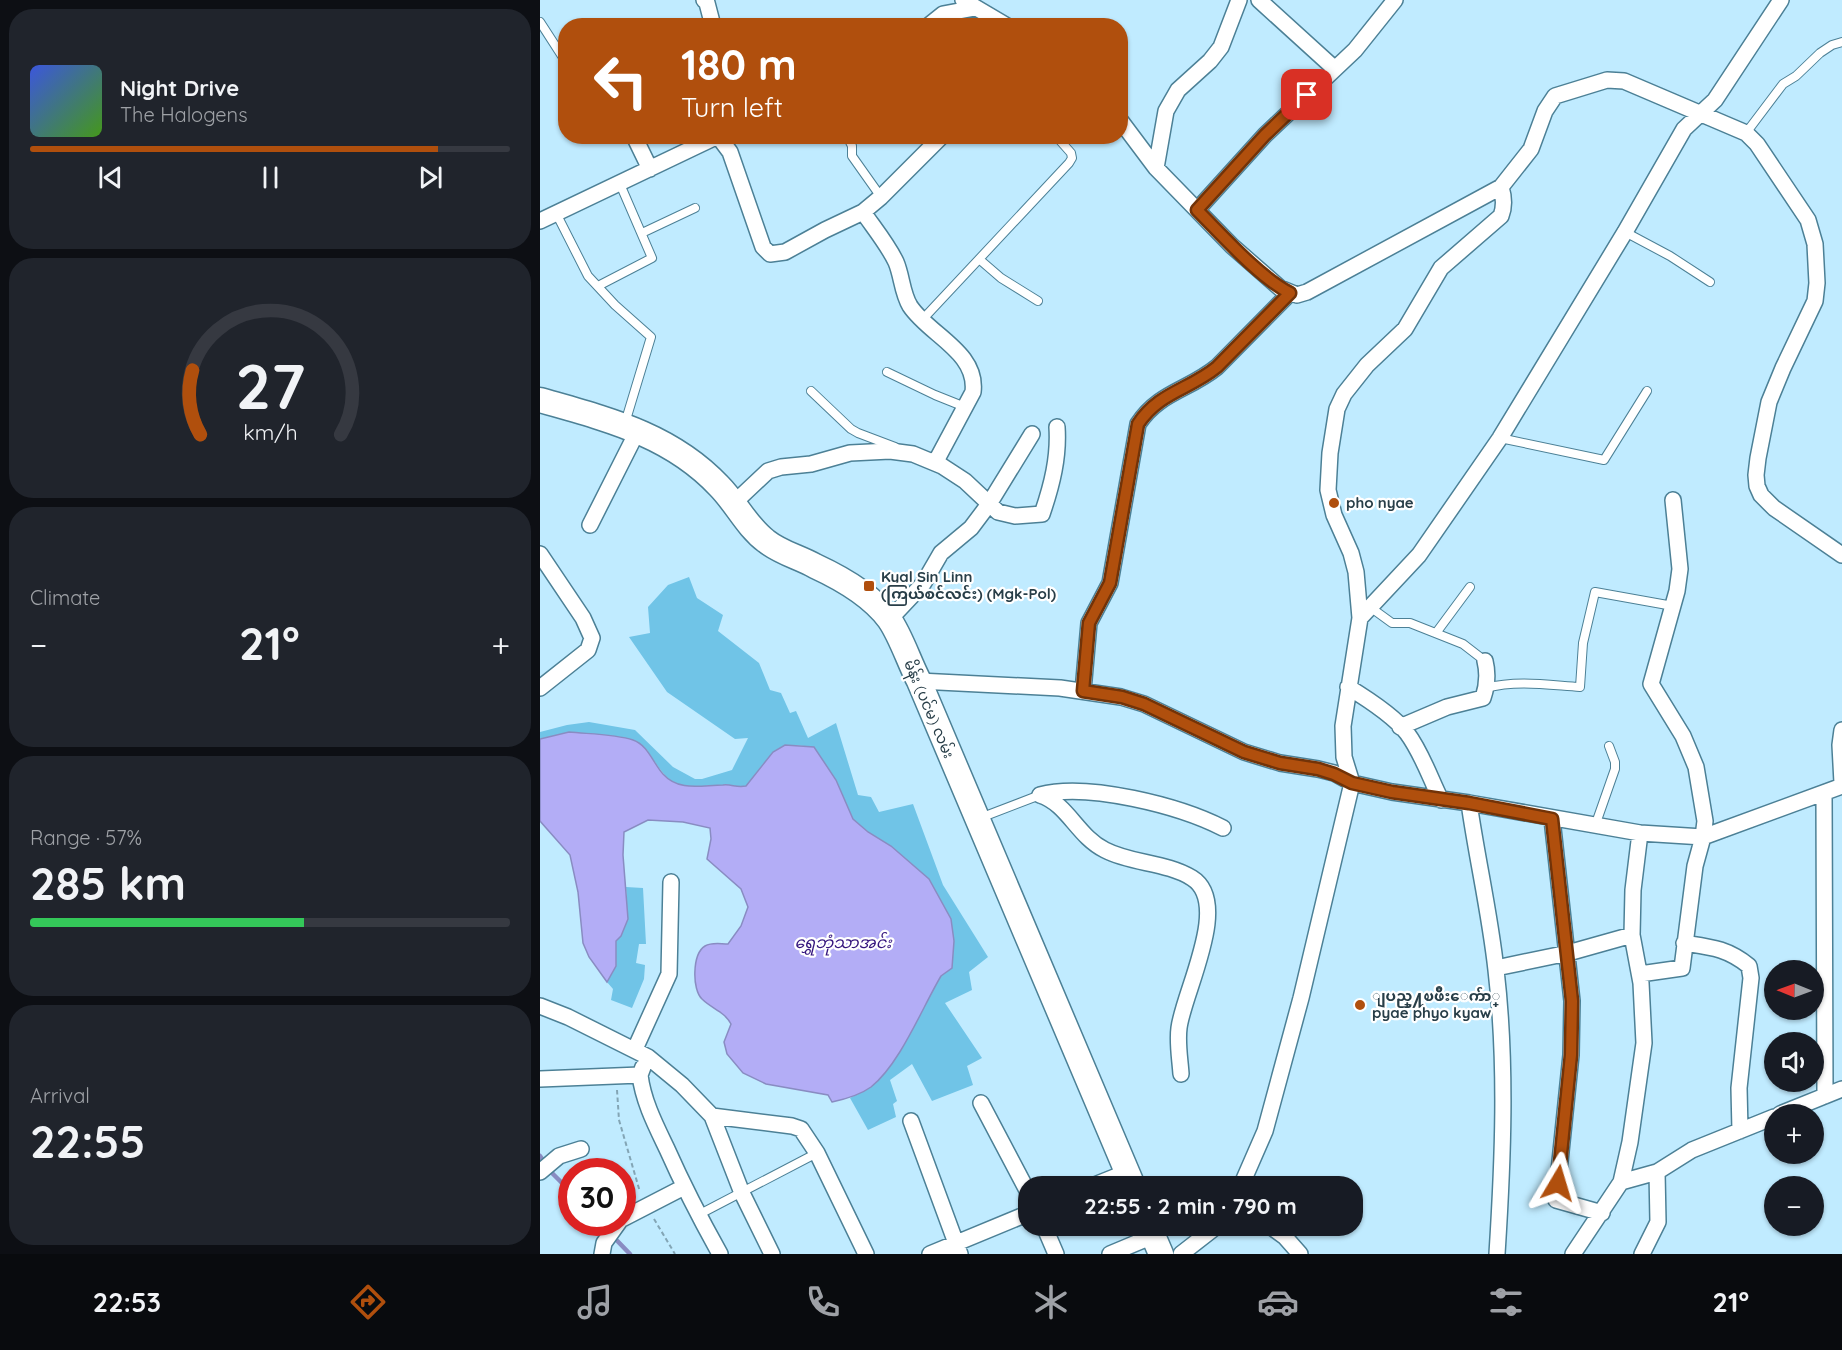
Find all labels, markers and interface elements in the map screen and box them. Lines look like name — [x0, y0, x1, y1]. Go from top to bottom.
text: 180 m — [681, 38, 797, 91]
icon: left — [582, 42, 660, 120]
pin — [1281, 69, 1332, 120]
text: Night Drive — [120, 74, 239, 102]
icon: arrive — [1290, 78, 1323, 111]
text: Turn left — [681, 90, 783, 124]
text: The Halogens — [120, 102, 248, 127]
icon: previous — [94, 161, 127, 194]
icon: pause — [254, 161, 287, 194]
icon: next — [414, 161, 447, 194]
text: 27 — [235, 347, 305, 425]
text: km/h — [243, 419, 297, 445]
place label: pho nyae — [1346, 493, 1414, 512]
marker: pho nyae — [1327, 496, 1341, 510]
place label: Kyal Sin Linn (ကြယ်စင်လင်း) (Mgk-Pol) — [881, 567, 1056, 606]
marker: Kyal Sin Linn (ကြယ်စင်လင်း) (Mgk-Pol) — [862, 579, 876, 593]
text: Climate — [30, 585, 100, 610]
text: 21° — [239, 615, 300, 671]
text: − — [30, 624, 47, 665]
text: + — [491, 624, 510, 665]
street label: မိန်း (ပင်မ) လမ်း — [897, 657, 959, 762]
text: Range · 57% — [30, 825, 142, 850]
text: 285 km — [30, 855, 186, 911]
water label: ရွှေဘုံသာအင်း — [794, 931, 893, 956]
north arrow — [1764, 960, 1824, 1020]
map controls — [1764, 960, 1824, 1236]
place label: ျပည္႔ၿဖိဳးေက်ာ္ pyae phyo kyaw — [1372, 986, 1500, 1022]
marker: ျပည္႔ၿဖိဳးေက်ာ္ pyae phyo kyaw — [1353, 998, 1367, 1012]
button: sound — [1764, 1032, 1824, 1092]
text: Arrival — [30, 1083, 90, 1108]
button: + — [1764, 1104, 1824, 1164]
text: 22:55 — [30, 1113, 145, 1169]
position arrow — [1526, 1151, 1590, 1215]
speed limit sign: 30 — [558, 1158, 636, 1236]
button: − — [1764, 1176, 1824, 1236]
text: 22:55 · 2 min · 790 m — [1084, 1192, 1297, 1220]
icon: directions — [347, 1281, 389, 1323]
icon: music — [574, 1281, 616, 1323]
icon: phone — [802, 1281, 844, 1323]
icon: climate — [1030, 1281, 1072, 1323]
icon: car — [1257, 1281, 1299, 1323]
icon: filters — [1485, 1281, 1527, 1323]
text: 22:53 — [93, 1285, 161, 1319]
text: 21° — [1713, 1285, 1749, 1319]

